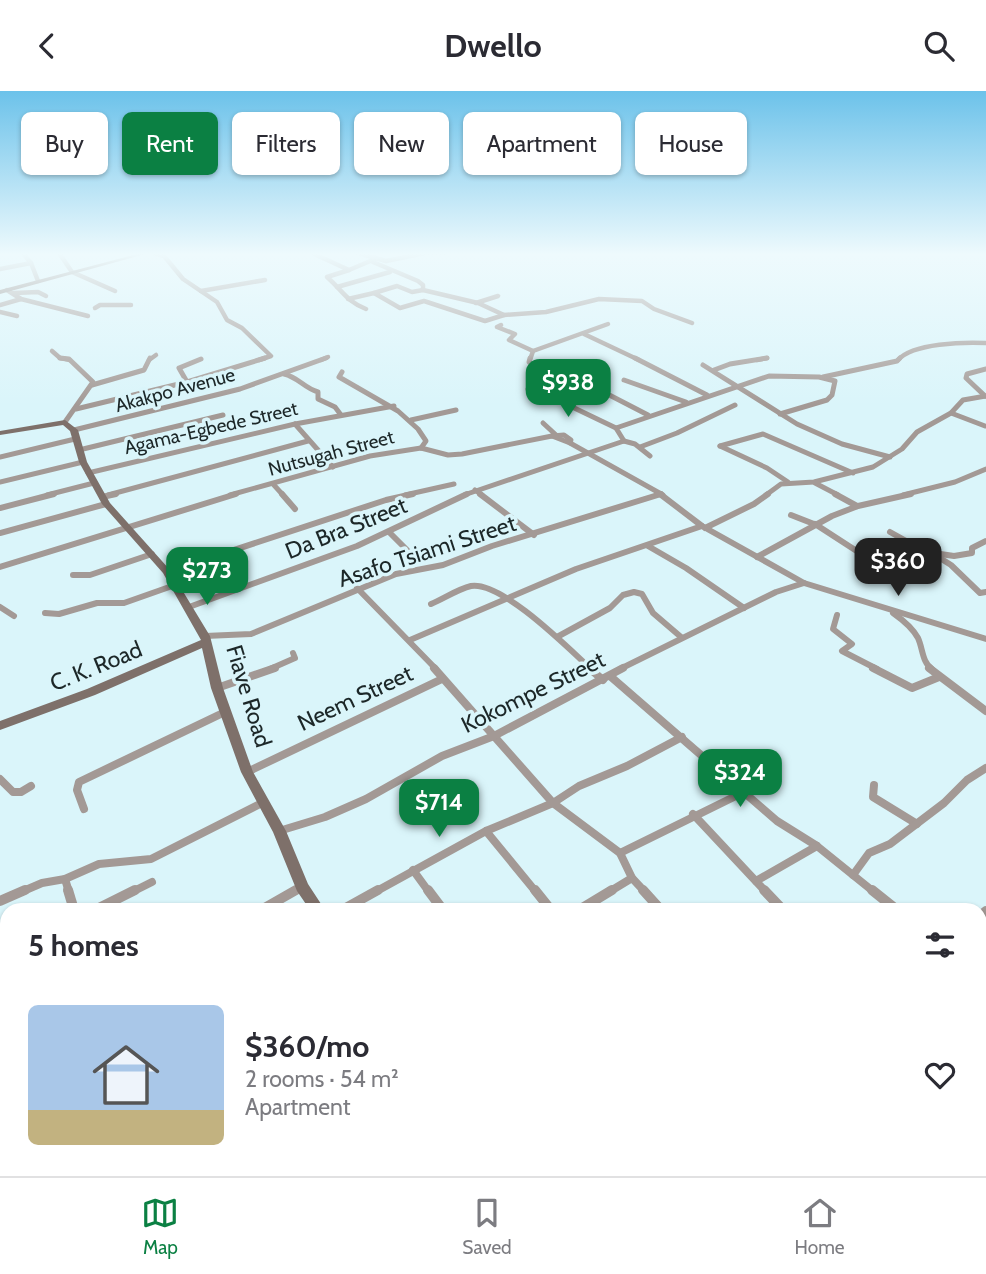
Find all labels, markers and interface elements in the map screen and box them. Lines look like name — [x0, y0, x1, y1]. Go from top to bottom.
text: Dwello — [444, 26, 542, 65]
icon: back — [28, 27, 66, 65]
icon: search — [920, 27, 958, 65]
chip: Buy — [21, 112, 108, 175]
chip: Rent — [122, 112, 218, 175]
chip: Filters — [232, 112, 340, 175]
chip: New — [354, 112, 449, 175]
chip: Apartment — [463, 112, 621, 175]
chip: House — [635, 112, 747, 175]
pin: $938 — [527, 359, 609, 419]
street label: Akakpo Avenue — [112, 363, 238, 417]
text: $938 — [542, 368, 594, 396]
street label: Agama-Egbede Street — [122, 397, 301, 459]
street label: Nutsugah Street — [266, 425, 397, 481]
street label: Da Bra Street — [281, 491, 411, 565]
street label: Asafo Tsiami Street — [334, 509, 520, 593]
pin: $360 — [857, 539, 939, 598]
pin: $273 — [166, 547, 248, 607]
text: $360 — [871, 547, 925, 575]
text: $273 — [182, 556, 232, 584]
street label: C. K. Road — [46, 635, 146, 697]
street label: Fiave Road — [220, 642, 278, 750]
street label: Kokompe Street — [457, 645, 610, 739]
street label: Neem Street — [293, 659, 417, 737]
pin: $324 — [699, 749, 781, 809]
text: $324 — [714, 758, 766, 786]
pin: $714 — [398, 779, 480, 839]
text: $714 — [415, 788, 463, 816]
icon: filters — [921, 926, 959, 964]
text: 5 homes — [28, 927, 139, 964]
text: $360/mo — [245, 1028, 369, 1065]
icon: home — [84, 1033, 168, 1117]
icon: heart — [921, 1056, 959, 1094]
text: 2 rooms · 54 m² — [245, 1065, 399, 1093]
text: Apartment — [245, 1093, 350, 1121]
tab: Map — [141, 1194, 179, 1259]
tab: Saved — [462, 1194, 512, 1259]
tab: Home — [795, 1194, 845, 1259]

